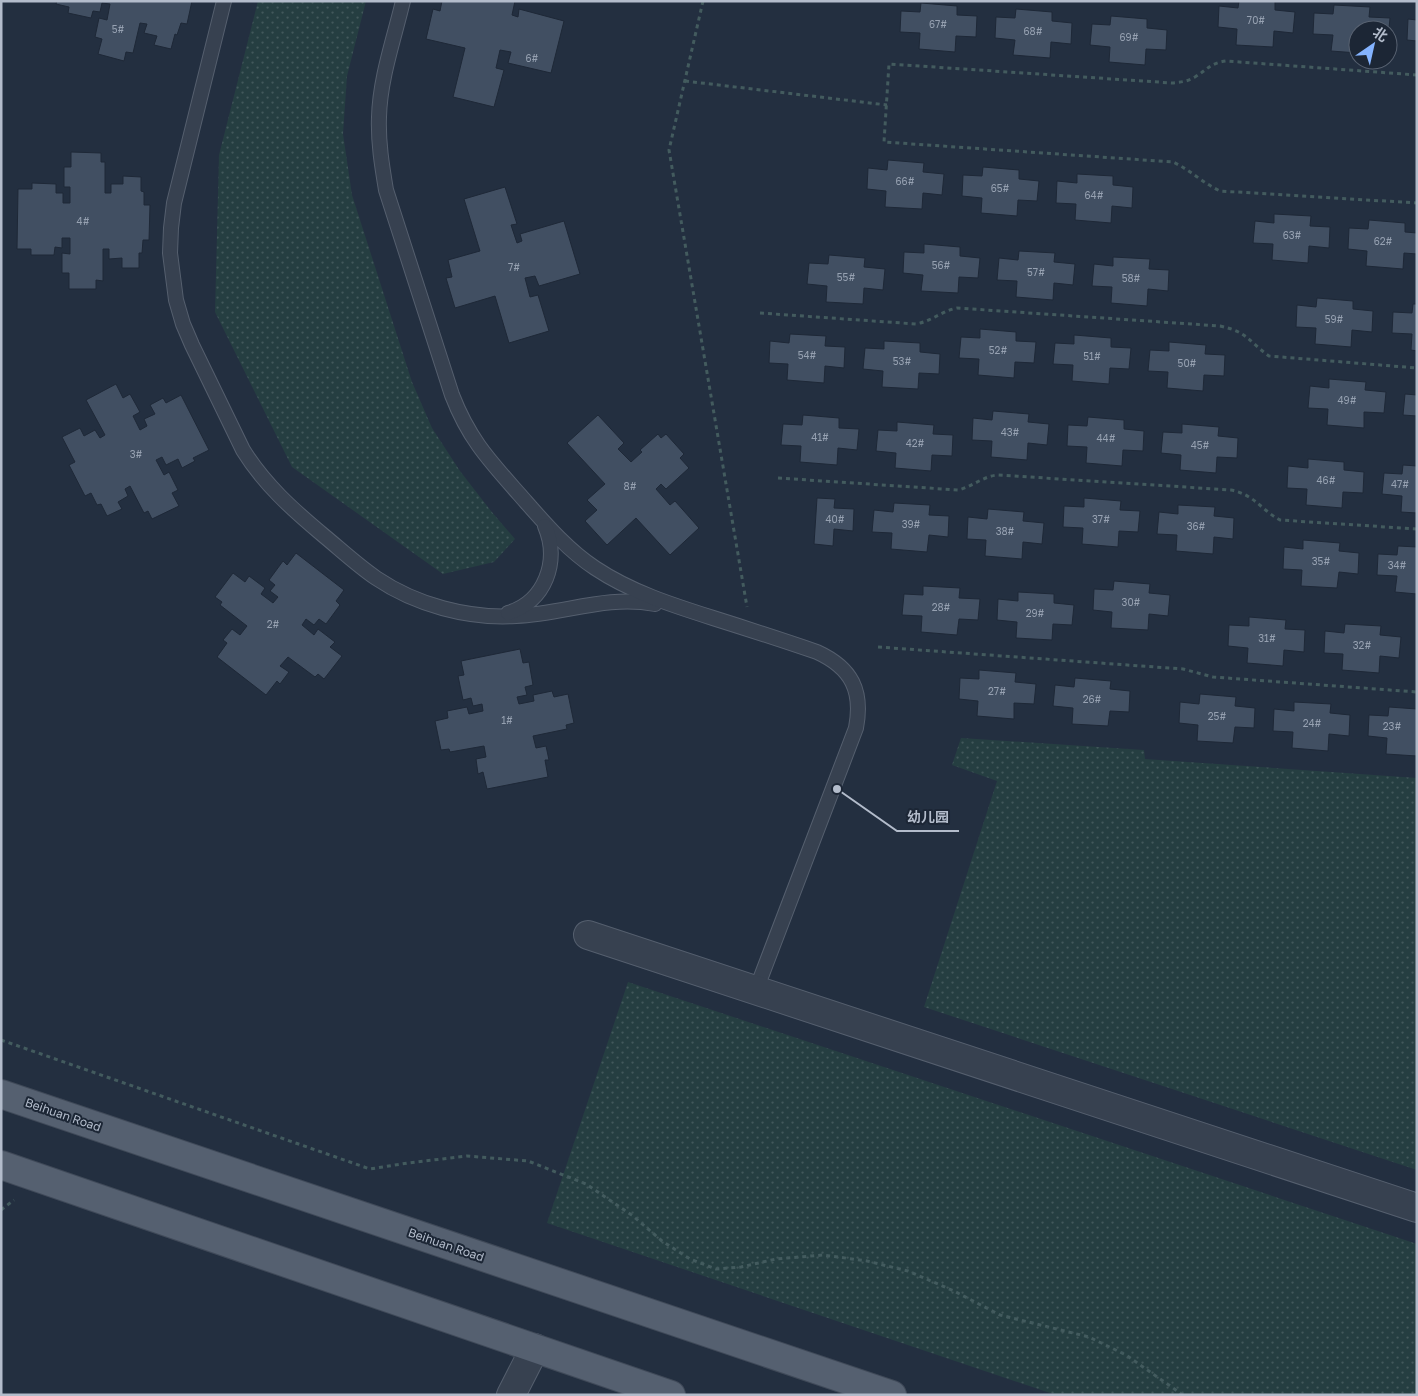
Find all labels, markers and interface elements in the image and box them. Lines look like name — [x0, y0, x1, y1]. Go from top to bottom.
house number: 70# — [1247, 14, 1265, 26]
house number: 67# — [929, 18, 947, 30]
north arrow — [1348, 20, 1398, 70]
house number: 5# — [112, 23, 124, 35]
text: 北 — [1370, 23, 1391, 45]
house number: 68# — [1024, 25, 1043, 37]
house number: 69# — [1120, 31, 1139, 43]
house number: 6# — [526, 52, 539, 64]
house number: 66# — [896, 175, 915, 187]
house number: 65# — [991, 182, 1010, 194]
house number: 64# — [1085, 189, 1104, 201]
house number: 4# — [77, 215, 90, 227]
house number: 63# — [1283, 229, 1302, 241]
house number: 62# — [1374, 235, 1393, 247]
house number: 56# — [932, 259, 951, 271]
house number: 7# — [508, 261, 520, 273]
house number: 57# — [1027, 266, 1045, 278]
house number: 55# — [837, 271, 855, 283]
house number: 58# — [1122, 272, 1141, 284]
house number: 59# — [1325, 313, 1344, 325]
house number: 52# — [989, 344, 1007, 356]
house number: 54# — [798, 349, 817, 361]
house number: 51# — [1083, 350, 1101, 362]
house number: 53# — [893, 355, 911, 367]
house number: 50# — [1178, 357, 1197, 369]
house number: 49# — [1338, 394, 1357, 406]
house number: 43# — [1001, 426, 1020, 438]
house number: 41# — [811, 431, 829, 443]
house number: 44# — [1097, 432, 1116, 444]
house number: 42# — [906, 437, 925, 449]
house number: 45# — [1191, 439, 1210, 451]
house number: 3# — [130, 448, 143, 460]
house number: 46# — [1317, 474, 1336, 486]
house number: 47# — [1391, 478, 1409, 490]
house number: 8# — [624, 480, 637, 492]
house number: 40# — [825, 513, 845, 525]
house number: 37# — [1092, 513, 1110, 525]
house number: 39# — [902, 518, 921, 530]
house number: 36# — [1187, 520, 1206, 532]
house number: 38# — [996, 525, 1015, 537]
house number: 35# — [1312, 555, 1330, 567]
house number: 34# — [1388, 559, 1407, 571]
house number: 30# — [1122, 596, 1141, 608]
house number: 28# — [932, 601, 951, 613]
house number: 29# — [1026, 607, 1045, 619]
house number: 2# — [267, 618, 279, 630]
house number: 31# — [1258, 632, 1276, 644]
house number: 32# — [1353, 639, 1371, 651]
house number: 27# — [988, 685, 1006, 697]
house number: 26# — [1083, 693, 1102, 705]
house number: 25# — [1208, 710, 1226, 722]
house number: 1# — [501, 714, 513, 726]
house number: 24# — [1303, 717, 1322, 729]
house number: 23# — [1383, 720, 1401, 732]
callout: 幼儿园 — [897, 802, 959, 831]
text: 幼儿园 — [907, 808, 949, 825]
street label: Beihuan Road — [23, 1095, 103, 1135]
street label: Beihuan Road — [406, 1225, 486, 1265]

